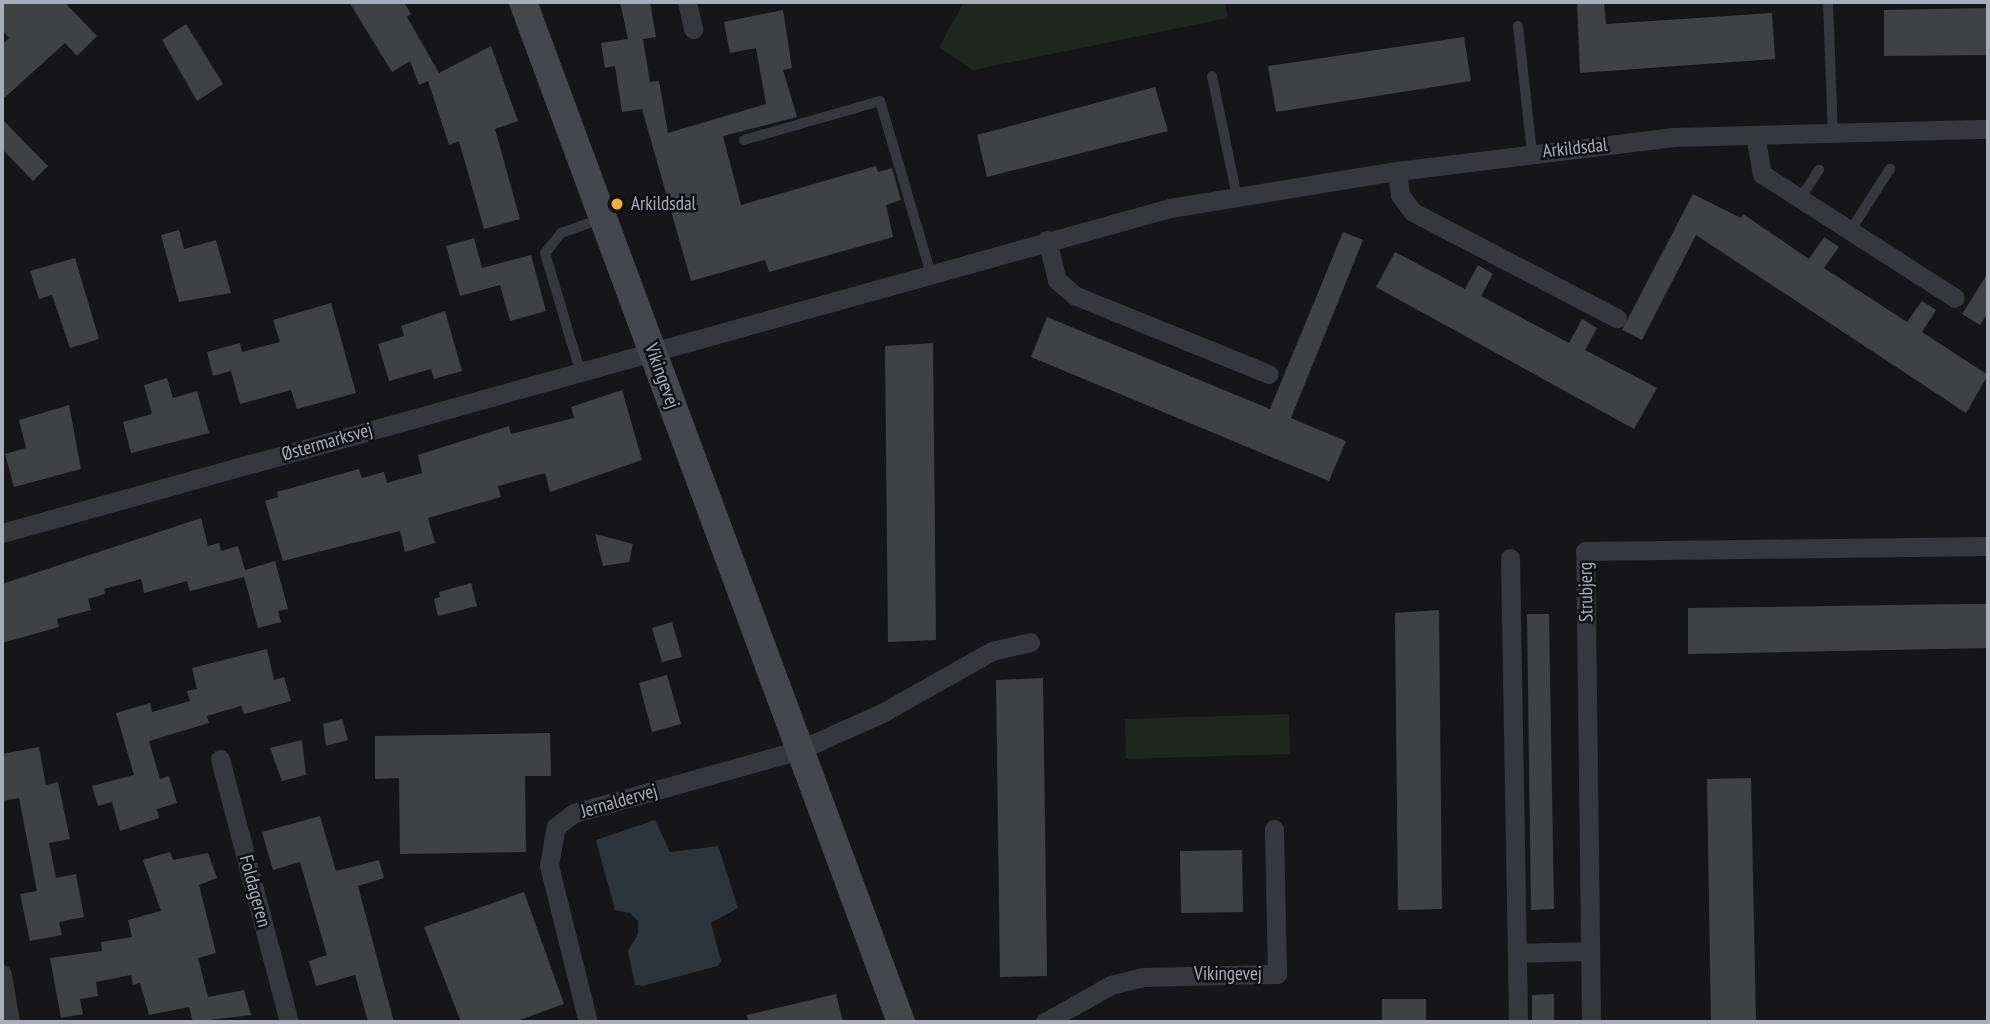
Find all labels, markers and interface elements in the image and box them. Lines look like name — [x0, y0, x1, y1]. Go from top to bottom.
street label: Arkildsdal — [1541, 133, 1609, 163]
place label: Arkildsdal — [631, 193, 696, 215]
marker: Arkildsdal — [609, 196, 625, 212]
street label: Vikingevej — [640, 340, 684, 412]
street label: Østermarksvej — [279, 418, 375, 466]
street label: Strubjerg — [1574, 562, 1598, 622]
street label: Jernaldervej — [578, 779, 660, 823]
street label: Foldageren — [234, 852, 276, 930]
street label: Vikingevej — [1194, 963, 1262, 985]

